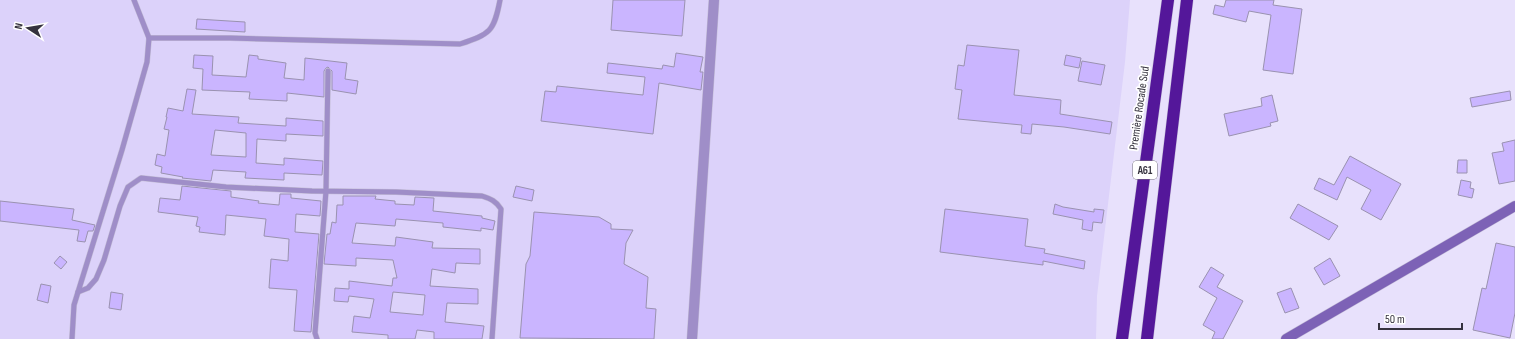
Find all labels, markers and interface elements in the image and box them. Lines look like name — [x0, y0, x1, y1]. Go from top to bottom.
north arrow — [8, 8, 48, 48]
text: N — [12, 22, 26, 30]
street label: Première Rocade Sud — [1126, 65, 1153, 151]
road number: A61 — [1133, 161, 1157, 179]
scale bar — [1379, 305, 1462, 331]
text: 50 m — [1385, 312, 1405, 327]

